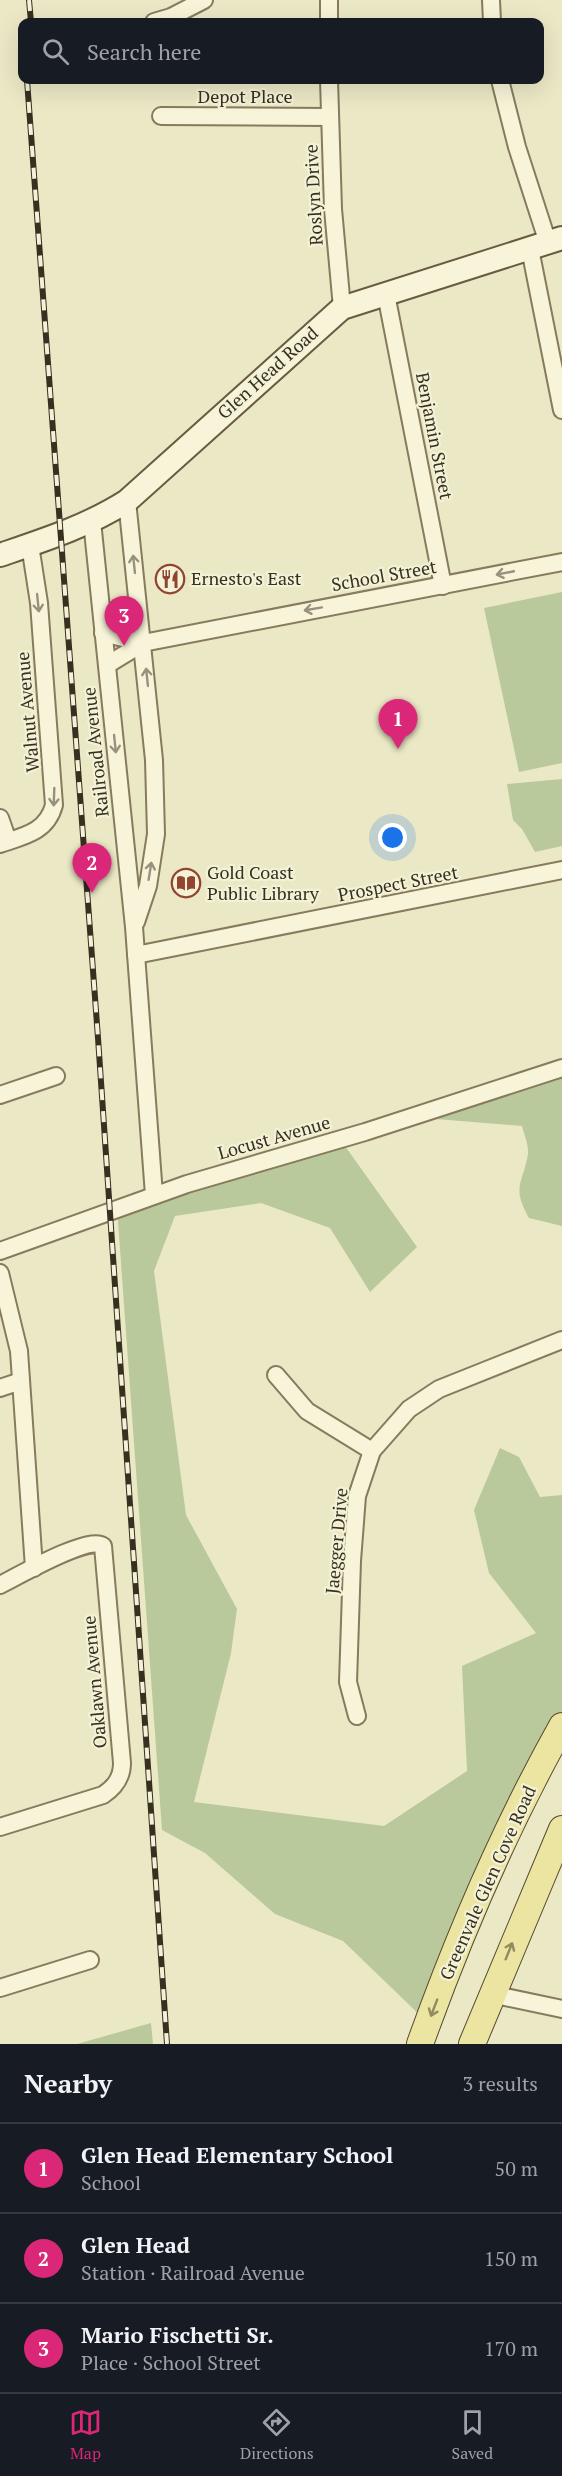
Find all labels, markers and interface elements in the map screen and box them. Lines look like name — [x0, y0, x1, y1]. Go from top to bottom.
search box — [18, 18, 544, 84]
icon: search — [39, 35, 72, 68]
text: Search here — [87, 37, 201, 66]
street label: Depot Place — [197, 84, 293, 108]
street label: Roslyn Drive — [298, 144, 328, 246]
street label: Glen Head Road — [212, 321, 323, 424]
street label: Benjamin Street — [411, 370, 459, 502]
one-way arrow — [129, 554, 140, 574]
street label: School Street — [329, 554, 439, 596]
restaurant icon: Ernesto's East — [154, 563, 186, 595]
place label: Ernesto's East — [191, 566, 302, 590]
one-way arrow — [495, 568, 515, 579]
one-way arrow — [33, 593, 44, 612]
pin: 3 — [104, 596, 144, 646]
one-way arrow — [304, 604, 323, 615]
street label: Walnut Avenue — [10, 651, 44, 773]
one-way arrow — [141, 667, 152, 687]
street label: Railroad Avenue — [76, 686, 114, 818]
pin: 1 — [378, 700, 418, 749]
one-way arrow — [110, 734, 121, 753]
one-way arrow — [48, 787, 60, 807]
your location — [378, 823, 407, 852]
pin: 2 — [72, 844, 112, 893]
place label: Gold Coast Public Library — [207, 860, 320, 905]
street label: Prospect Street — [336, 860, 460, 906]
one-way arrow — [145, 861, 156, 881]
library icon: Gold Coast Public Library — [170, 867, 202, 899]
street label: Locust Avenue — [215, 1110, 333, 1165]
street label: Jaegger Drive — [319, 1487, 353, 1595]
street label: Oaklawn Avenue — [76, 1615, 112, 1749]
street label: Greenvale Glen Cove Road — [433, 1782, 541, 1984]
one-way arrow — [504, 1942, 515, 1960]
one-way arrow — [428, 1999, 439, 2017]
text: Nearby — [24, 2066, 112, 2100]
text: 3 results — [463, 2070, 538, 2097]
text: Glen Head Elementary School — [81, 2140, 393, 2169]
text: 1 — [38, 2155, 49, 2182]
text: 50 m — [495, 2155, 538, 2182]
text: School — [81, 2169, 141, 2196]
text: Glen Head — [81, 2230, 190, 2259]
text: 2 — [38, 2245, 49, 2272]
text: 150 m — [484, 2245, 538, 2272]
text: Station · Railroad Avenue — [81, 2259, 305, 2286]
text: Mario Fischetti Sr. — [81, 2320, 274, 2349]
text: 3 — [38, 2335, 49, 2362]
text: 170 m — [484, 2335, 538, 2362]
text: Place · School Street — [81, 2349, 261, 2376]
tab: Map — [69, 2406, 102, 2464]
tab: Directions — [240, 2406, 314, 2464]
tab: Saved — [452, 2406, 493, 2464]

